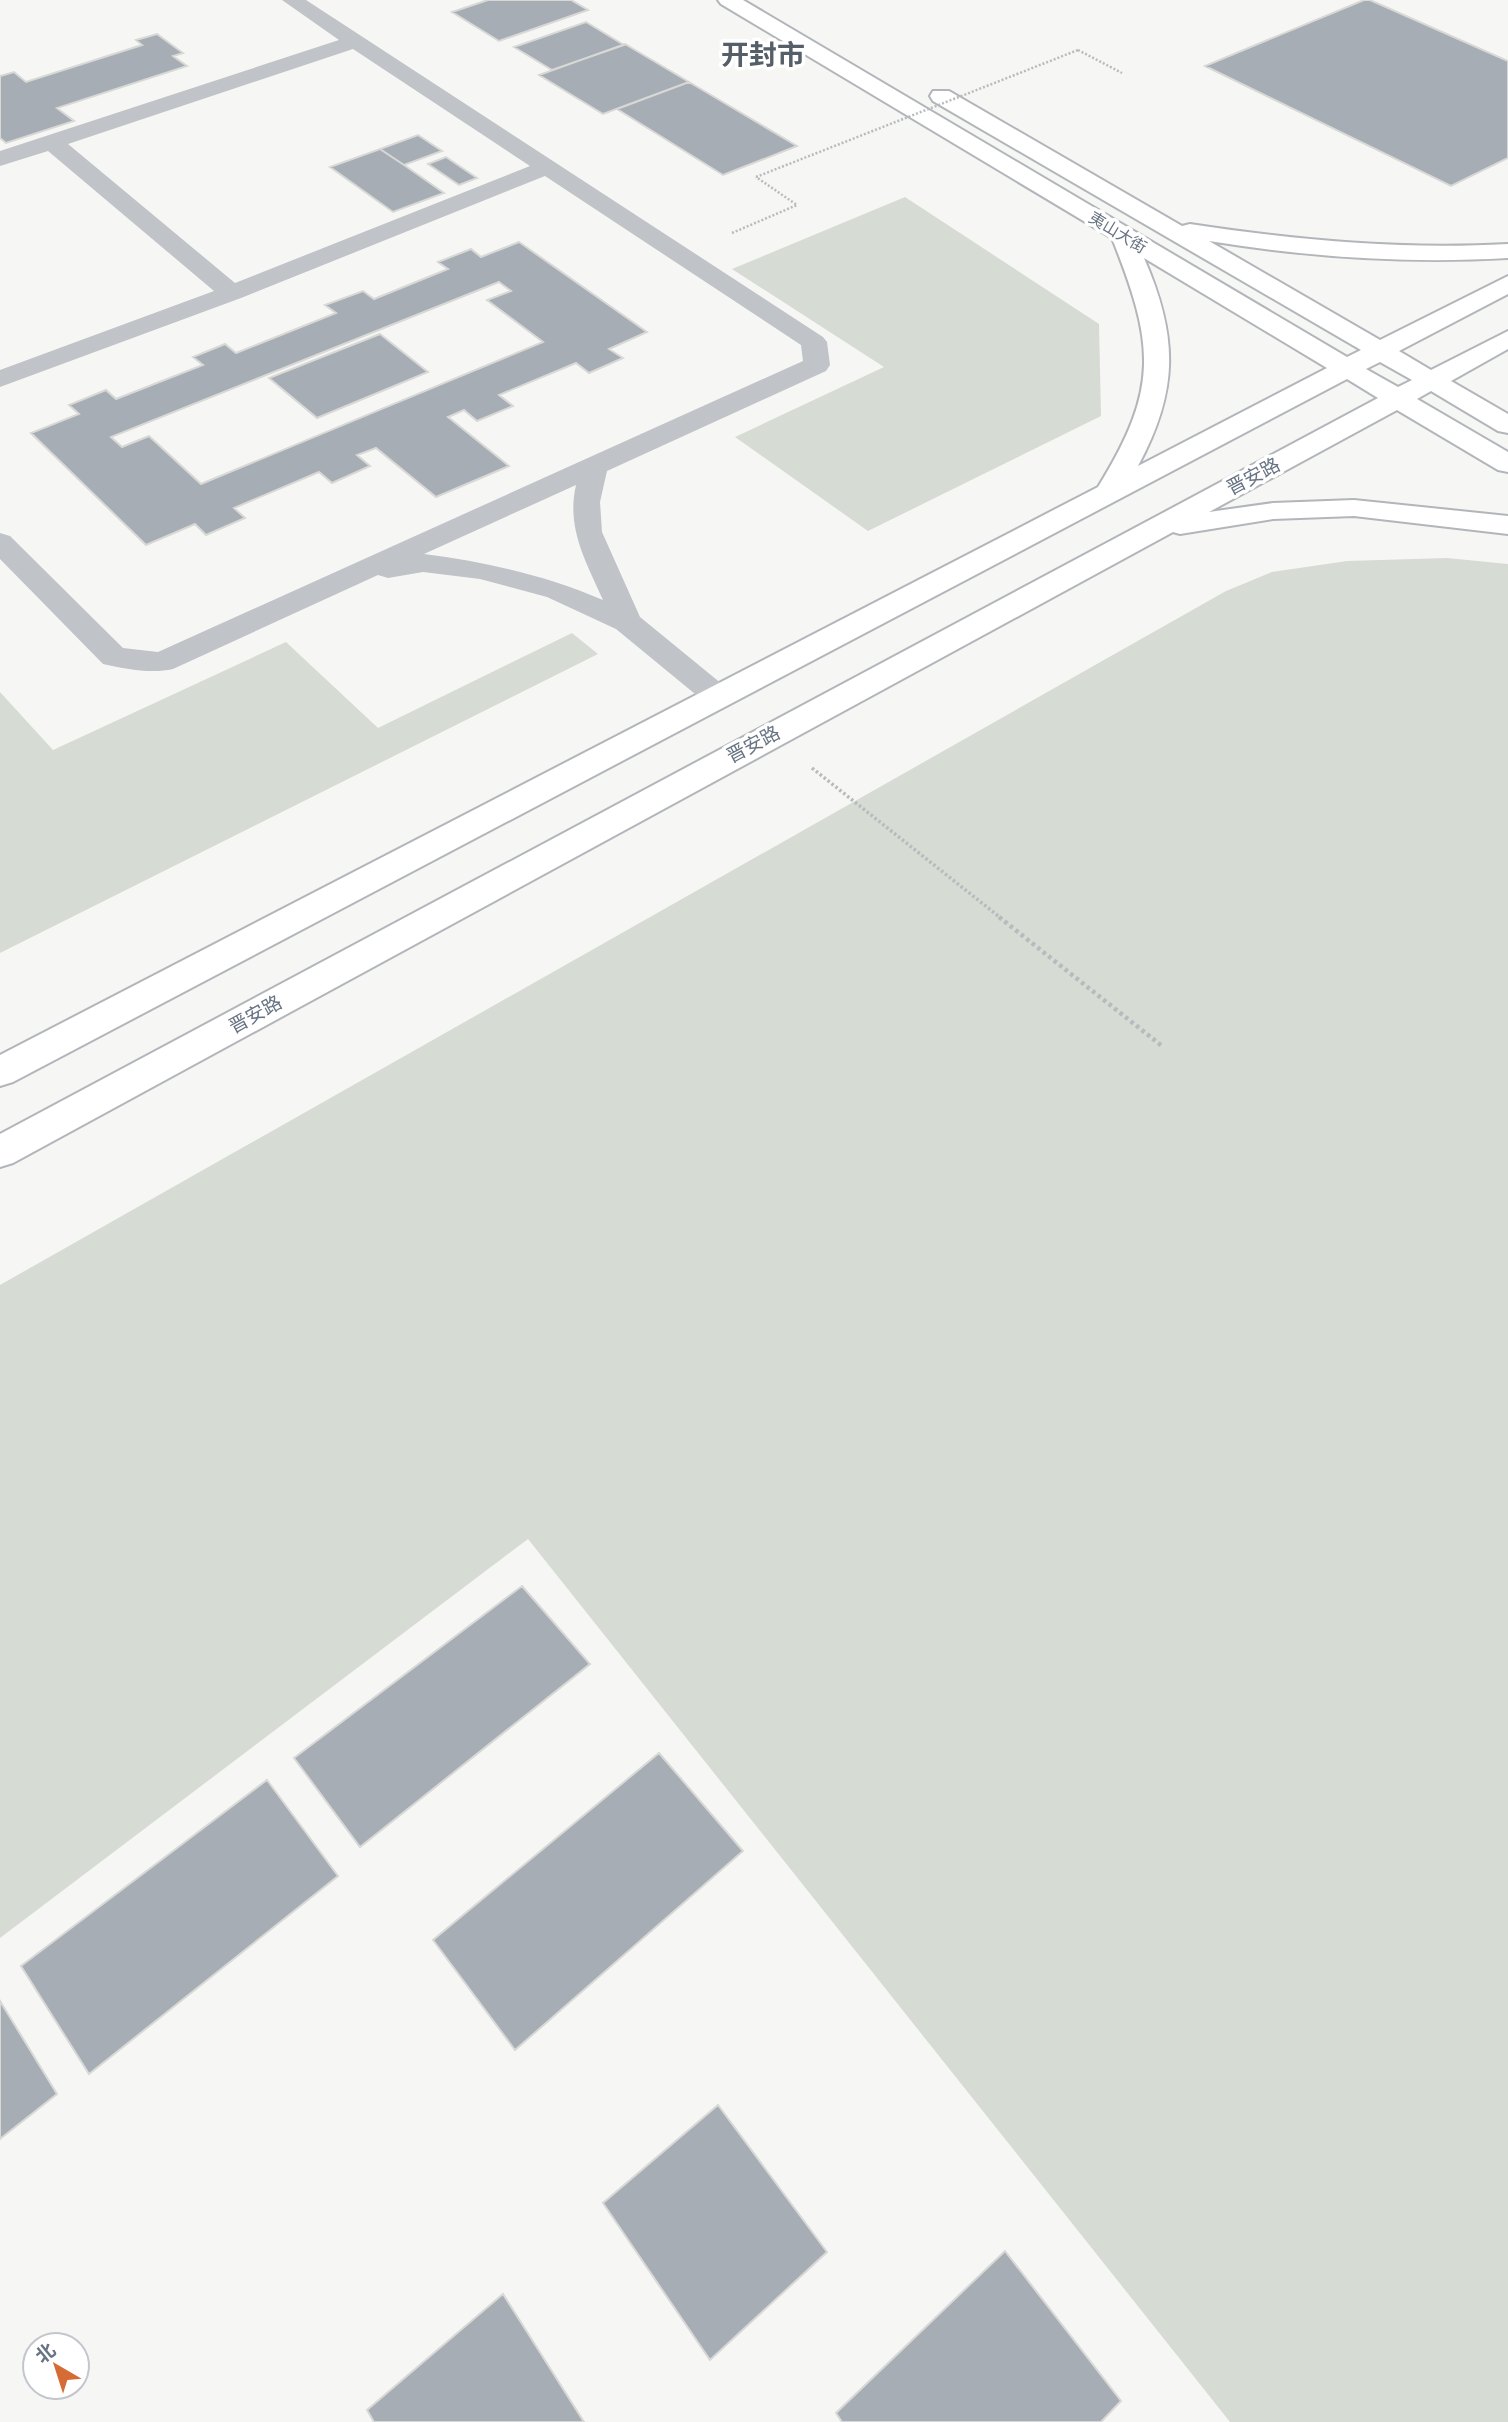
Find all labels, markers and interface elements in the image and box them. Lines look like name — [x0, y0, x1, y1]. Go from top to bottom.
district label: 开封市 — [721, 38, 805, 72]
street label: 夷山大街 — [1085, 207, 1151, 257]
street label: 晋安路 — [1223, 453, 1284, 500]
street label: 晋安路 — [723, 721, 784, 768]
street label: 晋安路 — [225, 991, 286, 1038]
north arrow — [21, 2331, 91, 2401]
text: 北 — [31, 2338, 60, 2368]

